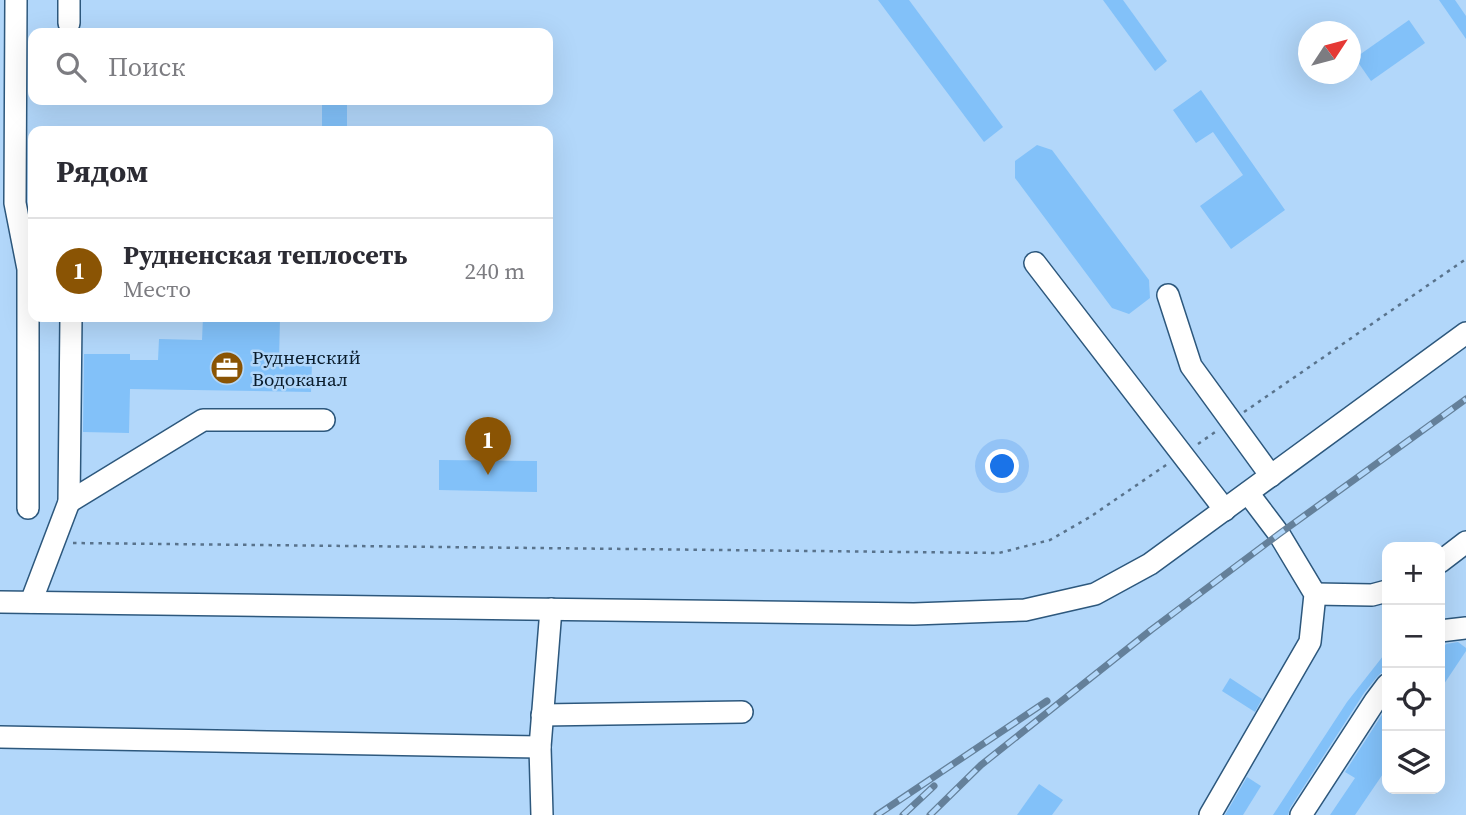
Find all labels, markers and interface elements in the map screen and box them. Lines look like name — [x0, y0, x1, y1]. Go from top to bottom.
north arrow — [1298, 21, 1361, 84]
search box — [28, 28, 553, 105]
icon: search — [52, 48, 90, 86]
text: Поиск — [108, 49, 185, 85]
text: Рядом — [56, 151, 148, 192]
text: Рудненская теплосеть — [123, 237, 407, 273]
text: 1 — [73, 255, 85, 287]
text: 240 m — [464, 255, 525, 287]
text: Место — [123, 273, 191, 305]
place label: Рудненский Водоканал — [252, 344, 361, 392]
office icon: Рудненский Водоканал — [208, 349, 246, 387]
pin: 1 — [465, 417, 511, 475]
your location — [985, 449, 1019, 483]
map controls — [1382, 542, 1445, 794]
button: + — [1382, 542, 1445, 605]
button: − — [1382, 605, 1445, 668]
button: locate — [1382, 668, 1445, 731]
button: layers — [1382, 731, 1445, 794]

